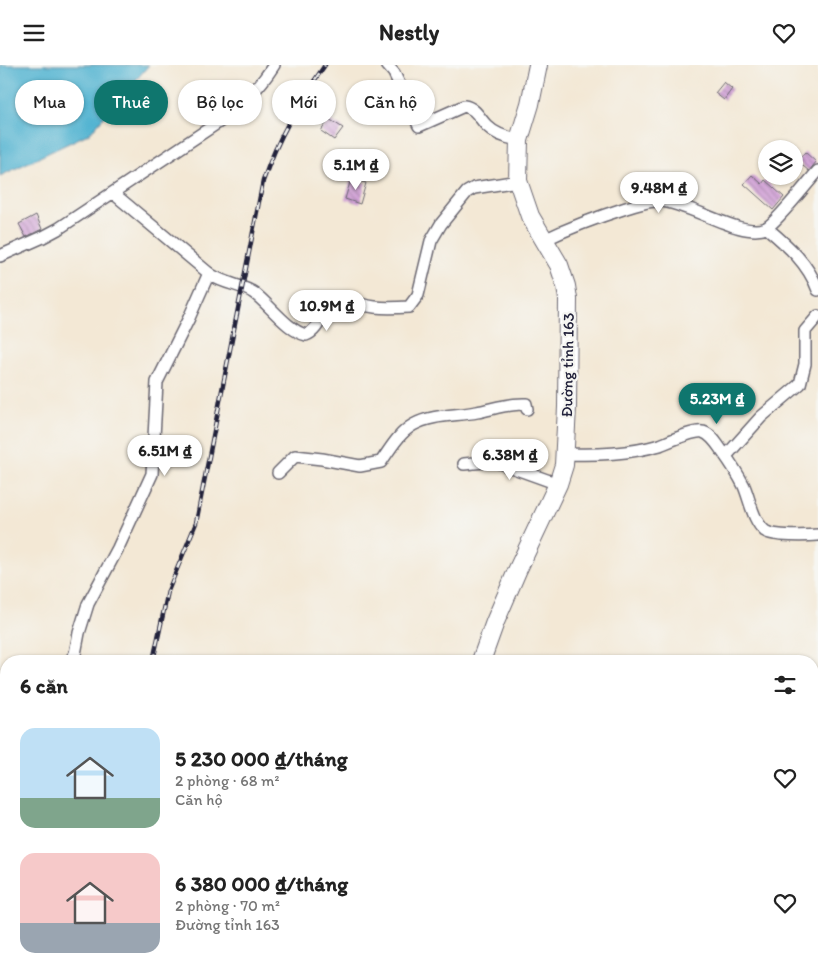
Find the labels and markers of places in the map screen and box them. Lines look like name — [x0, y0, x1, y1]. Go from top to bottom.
pin: 5.1M ₫ — [315, 149, 397, 191]
pin: 9.48M ₫ — [613, 171, 705, 214]
pin: 10.9M ₫ — [281, 289, 373, 332]
pin: 5.23M ₫ — [671, 383, 763, 425]
pin: 6.51M ₫ — [119, 435, 211, 477]
pin: 6.38M ₫ — [464, 439, 556, 481]

